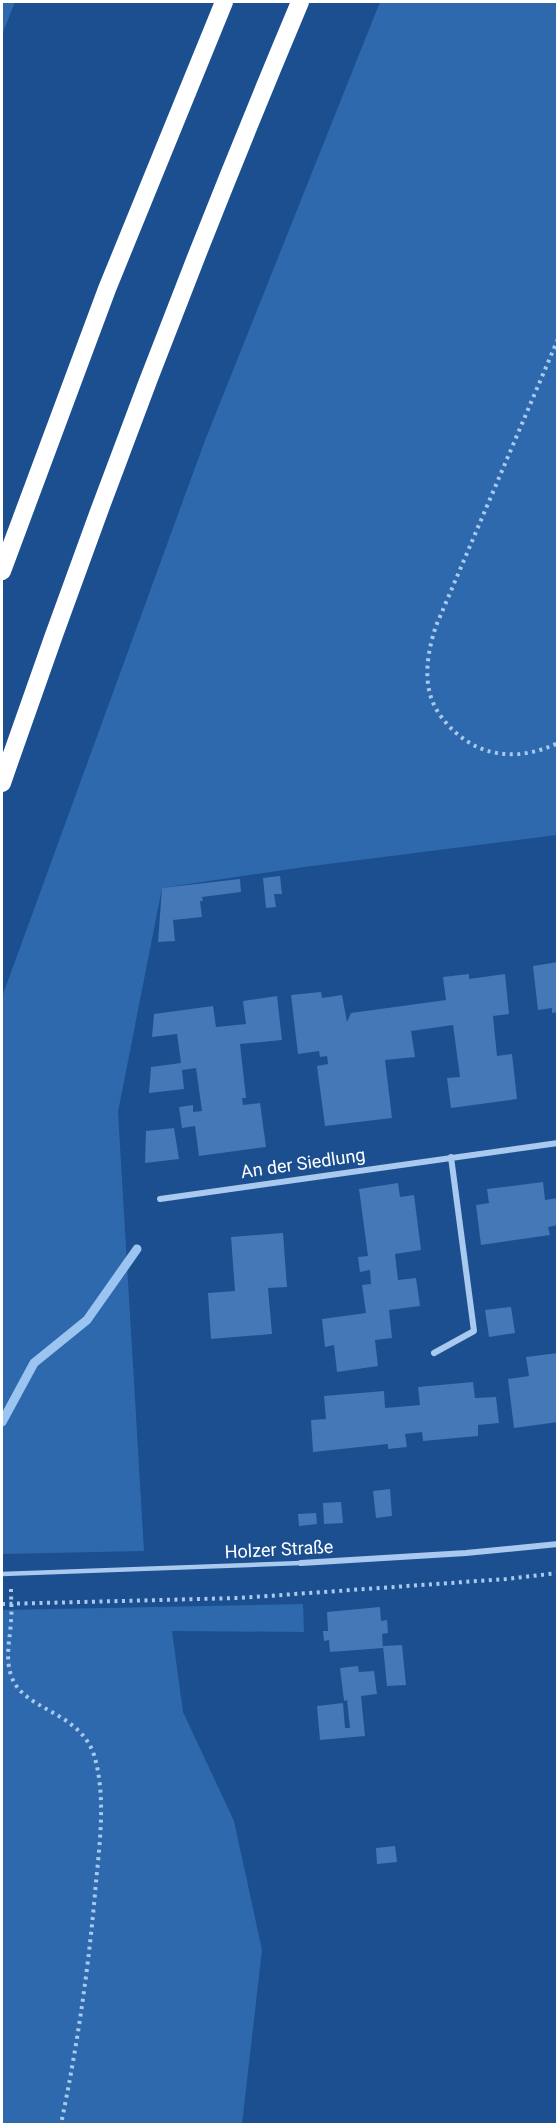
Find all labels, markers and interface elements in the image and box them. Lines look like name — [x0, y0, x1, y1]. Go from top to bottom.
street label: An der Siedlung — [239, 1144, 367, 1182]
street label: Holzer Straße — [224, 1536, 334, 1562]

